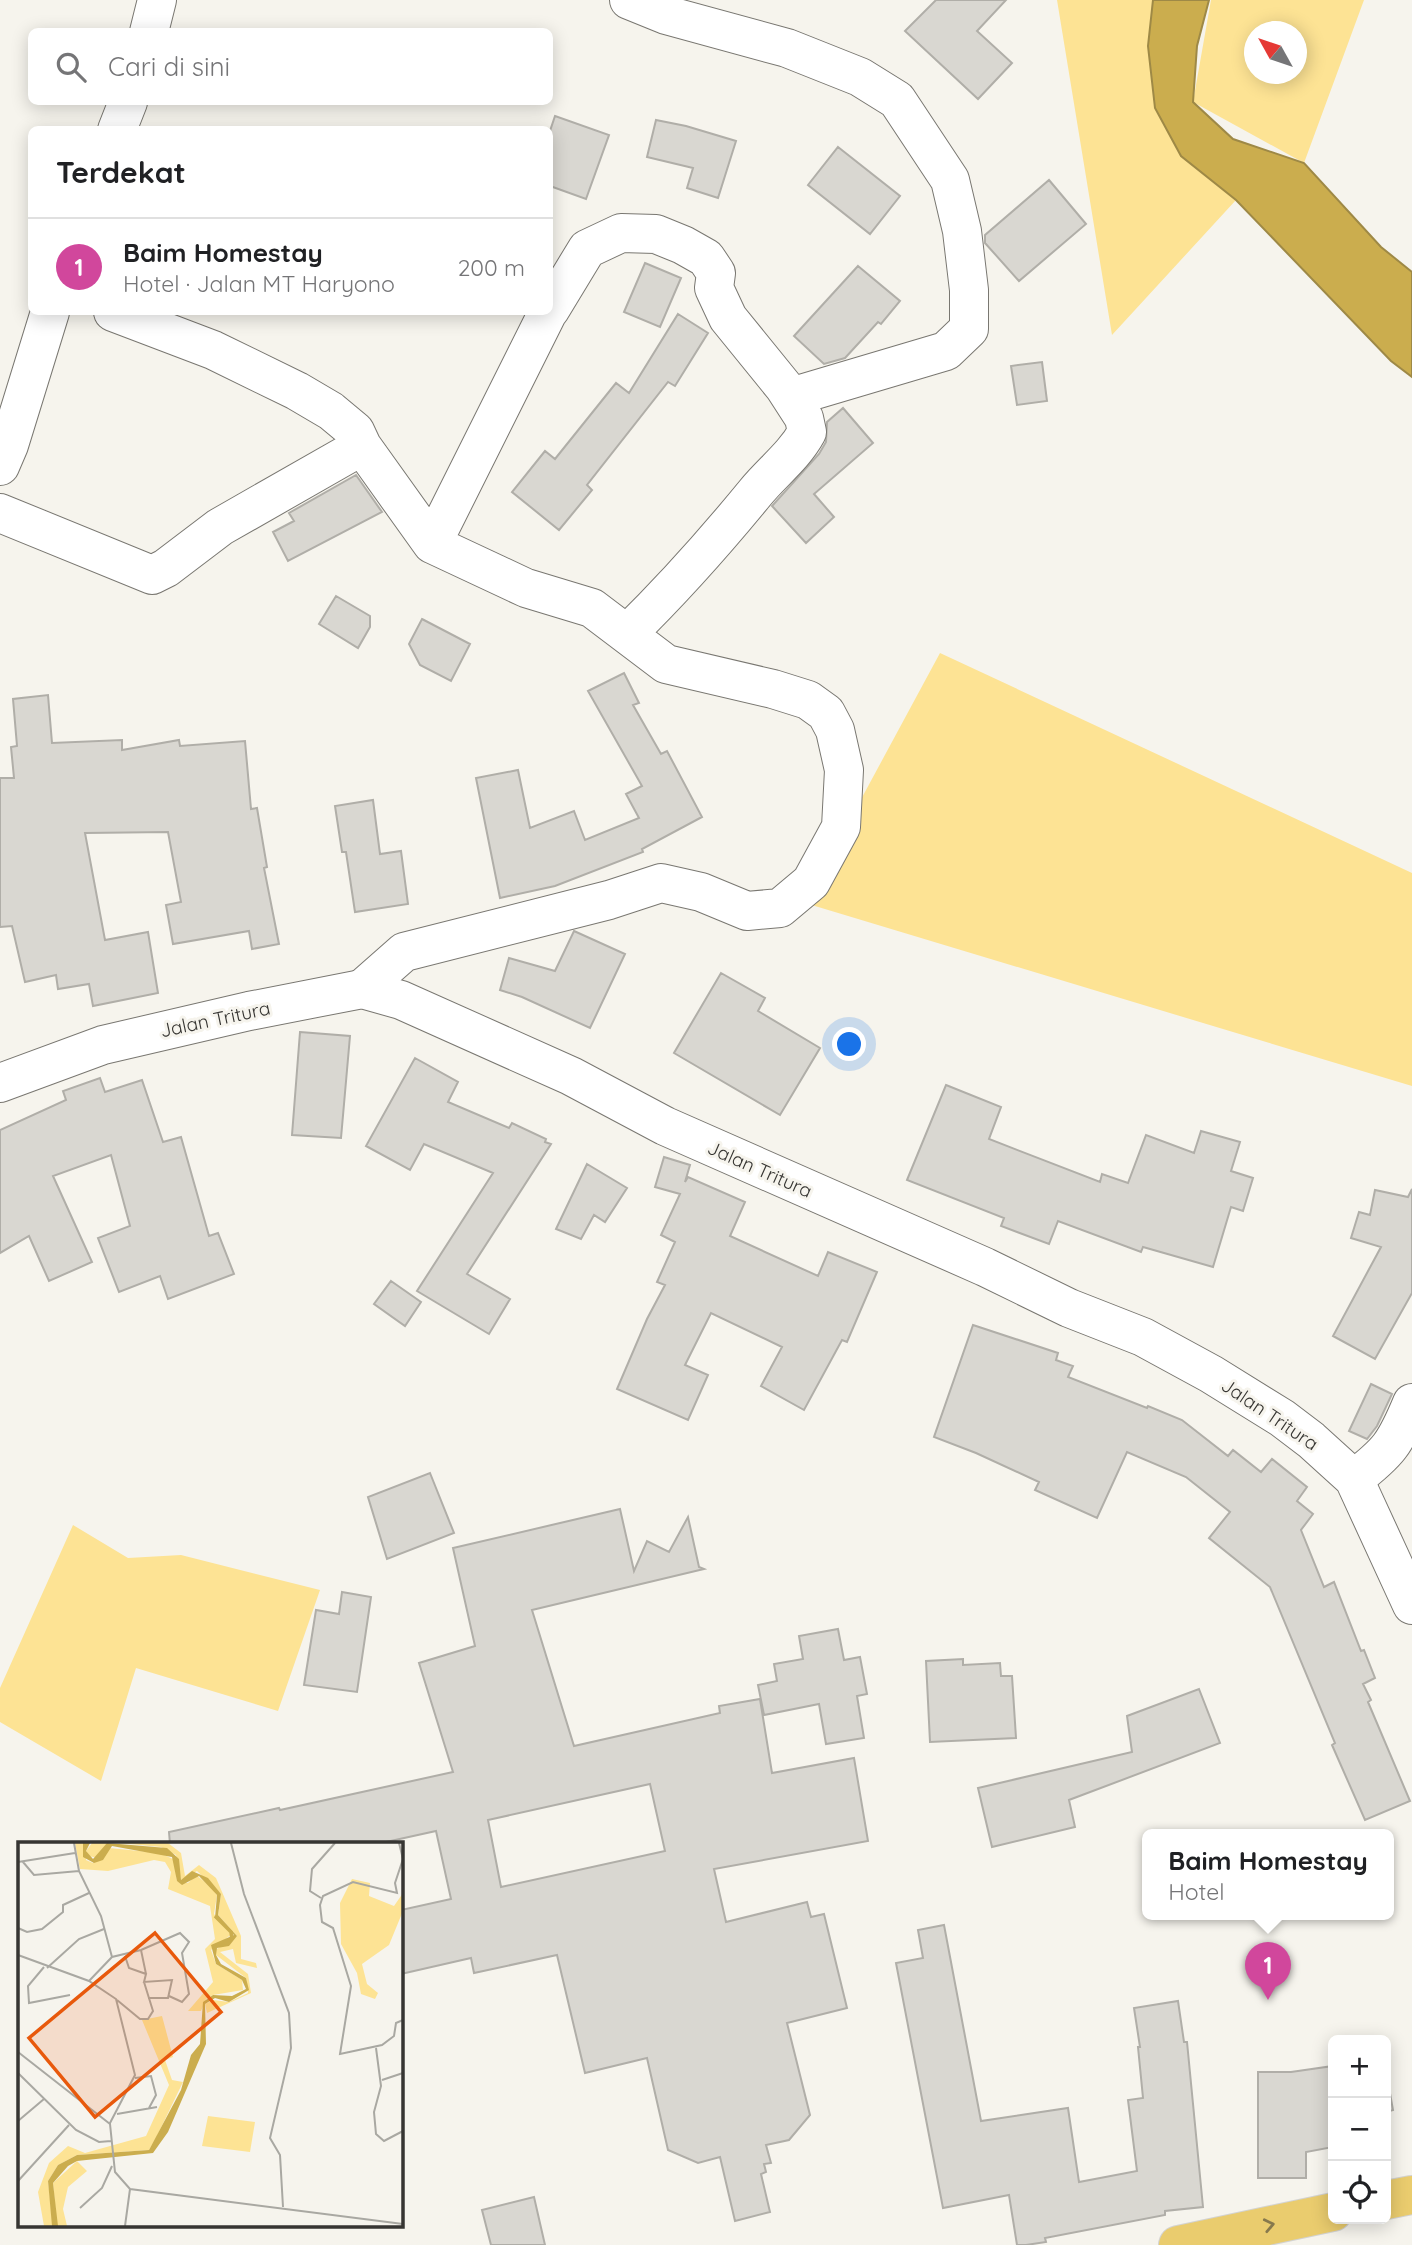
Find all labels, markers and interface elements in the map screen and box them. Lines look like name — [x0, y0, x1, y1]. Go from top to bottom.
north arrow — [1244, 21, 1307, 84]
search box — [28, 28, 553, 105]
icon: search — [52, 48, 90, 86]
text: Cari di sini — [108, 50, 230, 83]
text: Terdekat — [56, 153, 186, 191]
text: Baim Homestay — [123, 236, 323, 269]
text: 1 — [75, 253, 83, 282]
text: 200 m — [458, 253, 525, 282]
text: Hotel · Jalan MT Haryono — [123, 269, 395, 298]
street label: Jalan Tritura — [158, 996, 272, 1042]
your location — [832, 1027, 866, 1061]
street label: Jalan Tritura — [704, 1135, 816, 1203]
street label: Jalan Tritura — [1217, 1373, 1323, 1455]
popup — [1142, 1829, 1394, 1920]
inset map — [18, 1842, 402, 2228]
text: Baim Homestay — [1168, 1844, 1368, 1877]
text: Hotel — [1168, 1877, 1225, 1906]
pin: 1 — [1245, 1942, 1291, 2000]
map controls — [1328, 2035, 1391, 2224]
button: + — [1328, 2035, 1391, 2098]
button: − — [1328, 2098, 1391, 2161]
button: locate — [1328, 2161, 1391, 2224]
one-way arrow — [1263, 2219, 1275, 2234]

